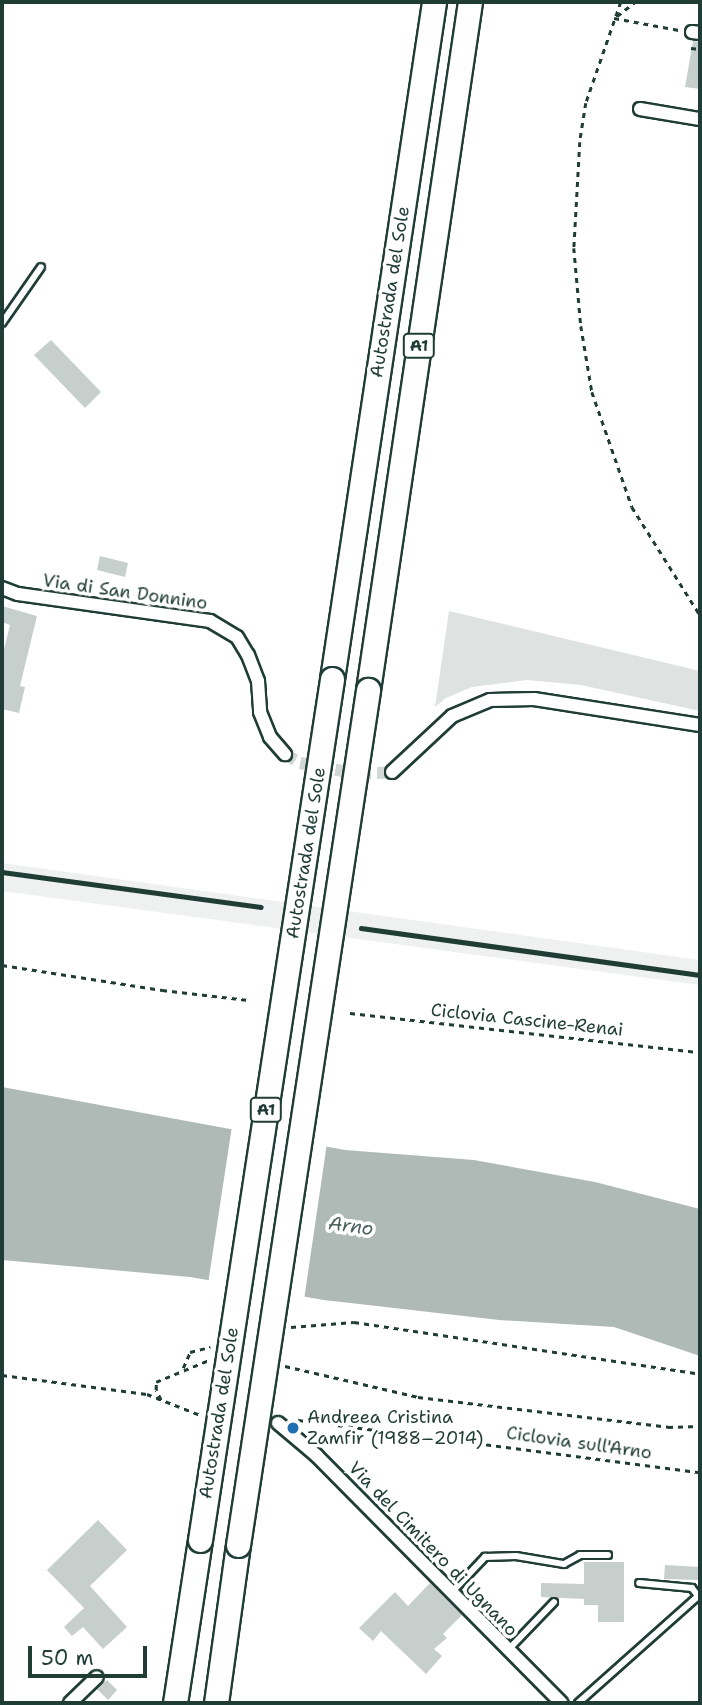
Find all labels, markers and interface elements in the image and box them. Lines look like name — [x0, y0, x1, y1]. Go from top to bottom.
street label: Autostrada del Sole — [366, 205, 414, 379]
road number: A1 — [402, 334, 436, 358]
street label: Via di San Donnino — [41, 570, 209, 614]
street label: Autostrada del Sole — [282, 766, 330, 940]
street label: Ciclovia Cascine-Renai — [430, 999, 624, 1041]
road number: A1 — [248, 1098, 284, 1122]
water label: Arno — [327, 1212, 375, 1240]
street label: Autostrada del Sole — [195, 1326, 243, 1500]
place label: Andreea Cristina Zamfir (1988–2014) — [307, 1407, 483, 1450]
marker: Andreea Cristina Zamfir (1988–2014) — [285, 1420, 301, 1436]
street label: Ciclovia sull'Arno — [505, 1422, 653, 1464]
street label: Via del Cimitero di Ugnano — [344, 1457, 522, 1641]
scale bar — [32, 1632, 150, 1676]
text: 50 m — [41, 1644, 94, 1672]

